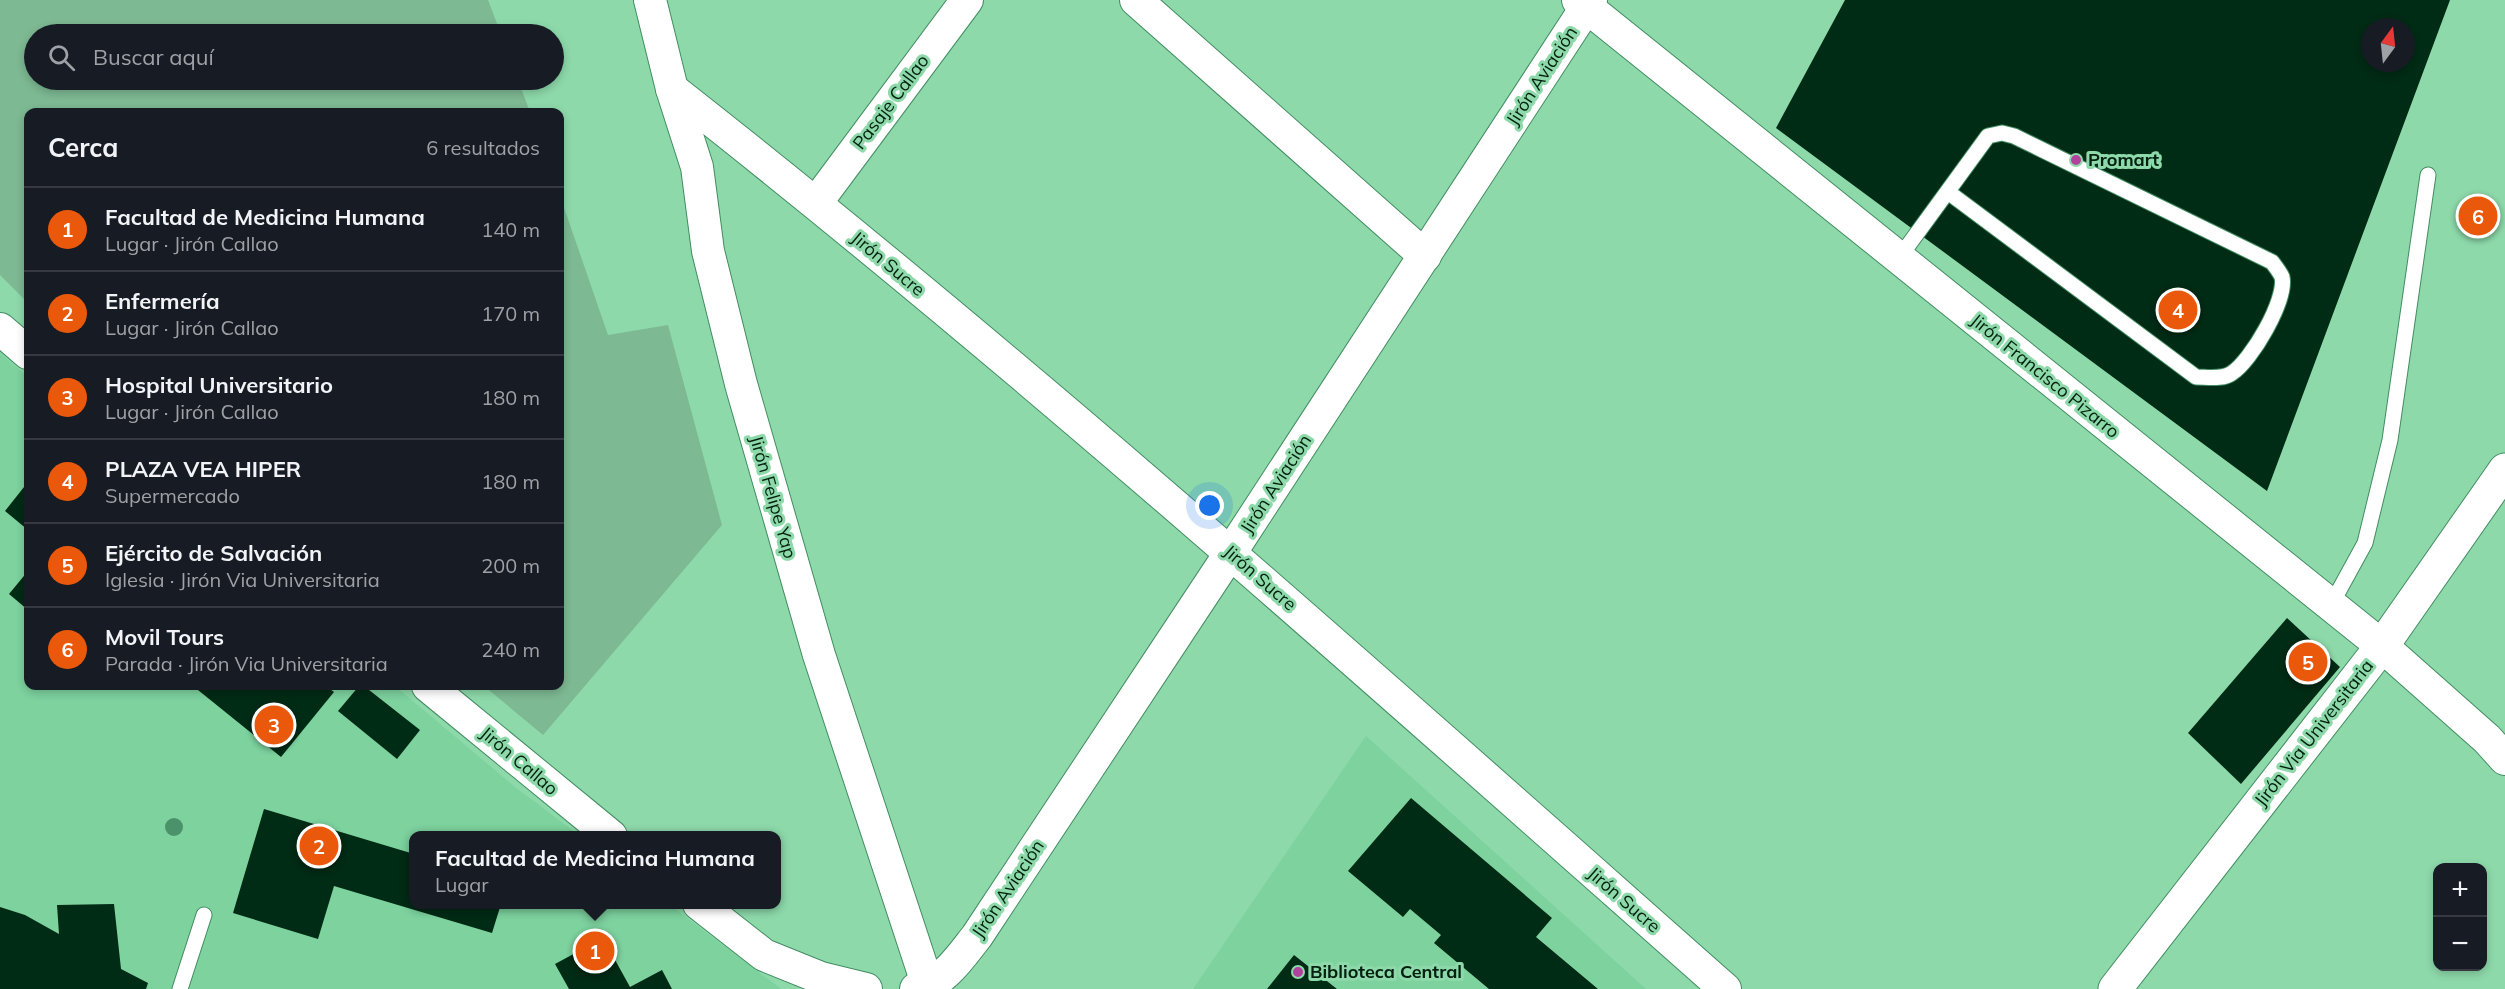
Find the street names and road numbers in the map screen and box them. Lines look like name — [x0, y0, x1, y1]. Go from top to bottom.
street label: Jirón Aviación — [1501, 22, 1582, 130]
street label: Pasaje Callao — [847, 50, 934, 154]
street label: Jirón Sucre — [847, 226, 930, 301]
street label: Jirón Francisco Pizarro — [1966, 308, 2124, 443]
street label: Jirón Aviación — [1235, 430, 1316, 538]
street label: Jirón Felipe Yap — [745, 433, 802, 561]
street label: Jirón Sucre — [1219, 540, 1301, 615]
street label: Jirón Via Universitaria — [2249, 655, 2378, 811]
street label: Jirón Callao — [476, 721, 563, 800]
street label: Jirón Aviación — [966, 835, 1049, 942]
street label: Jirón Sucre — [1583, 862, 1665, 937]

